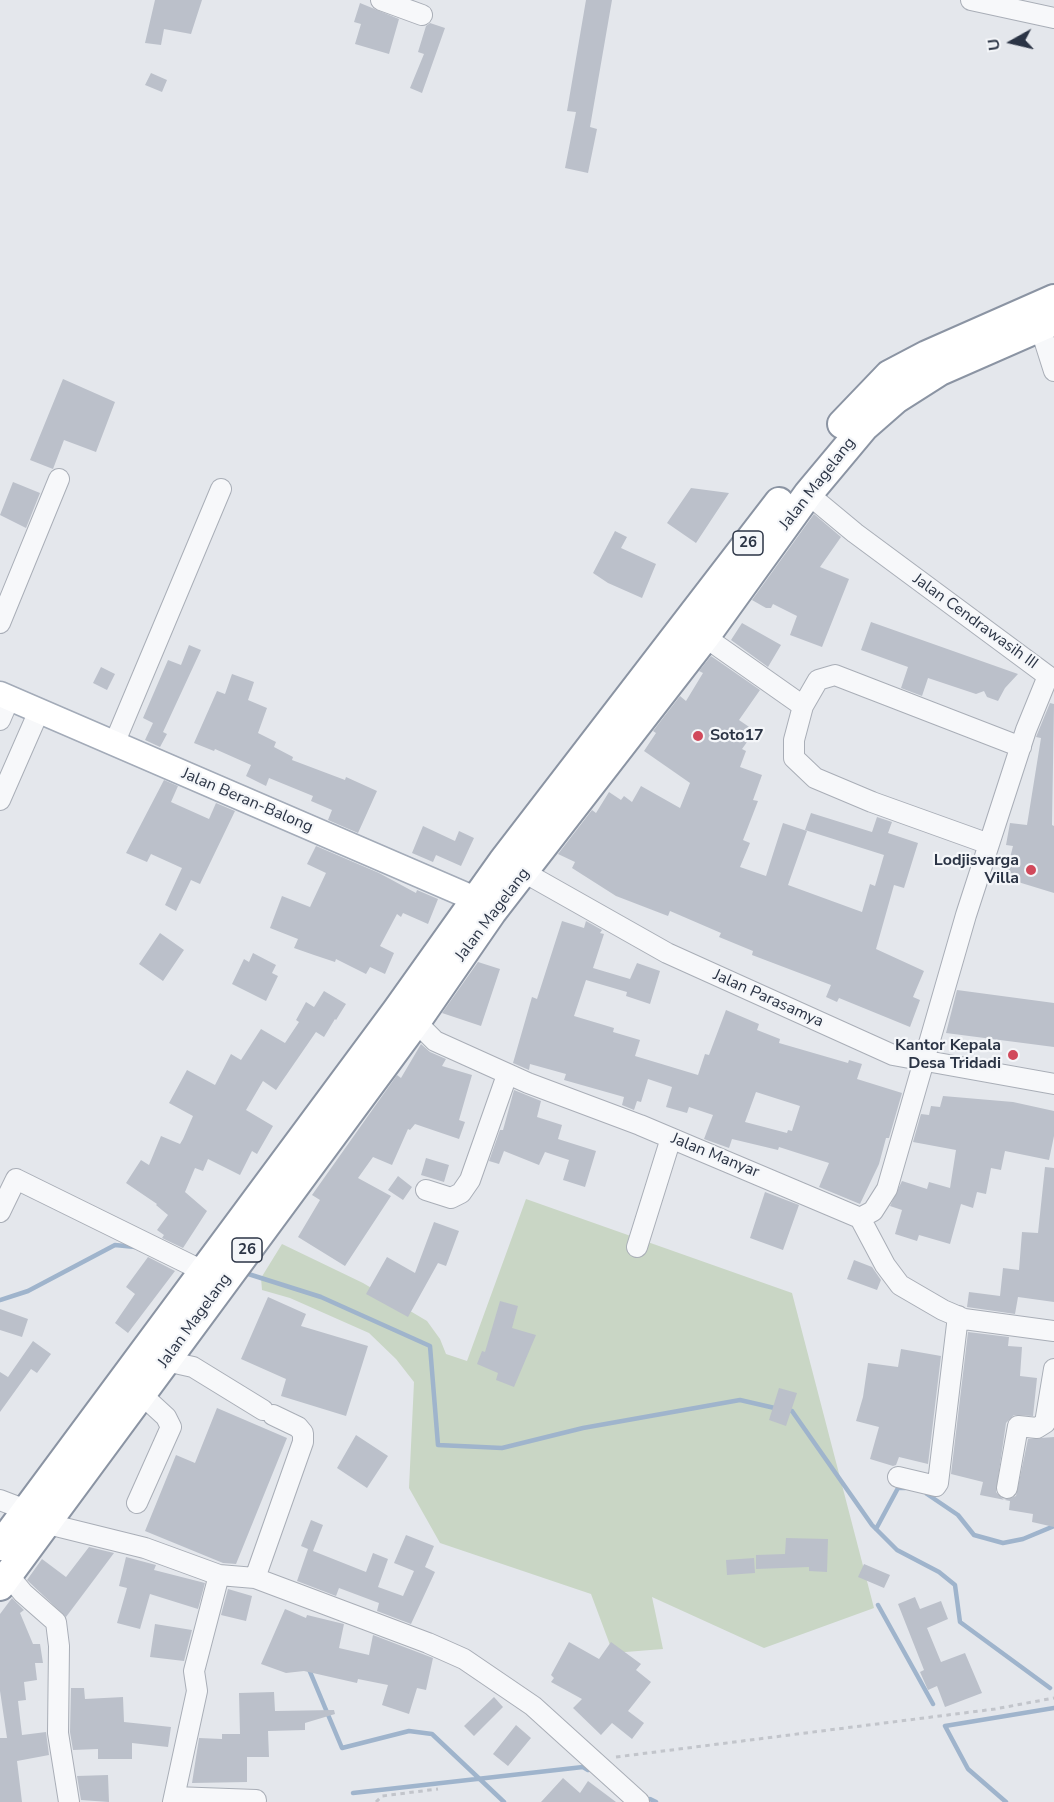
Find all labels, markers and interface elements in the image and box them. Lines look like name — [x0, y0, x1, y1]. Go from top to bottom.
north arrow — [982, 12, 1042, 72]
text: U — [982, 37, 1006, 52]
street label: Jalan Magelang — [776, 434, 860, 534]
road number: 26 — [733, 531, 763, 555]
street label: Jalan Cendrawasih III — [909, 570, 1041, 674]
place label: Soto17 — [710, 726, 764, 746]
marker: Soto17 — [691, 729, 705, 743]
street label: Jalan Beran-Balong — [178, 765, 316, 837]
place label: Lodjisvarga Villa — [934, 851, 1019, 889]
marker: Lodjisvarga Villa — [1024, 863, 1038, 877]
street label: Jalan Magelang — [452, 865, 534, 965]
street label: Jalan Parasamya — [710, 966, 826, 1032]
place label: Kantor Kepala Desa Tridadi — [895, 1036, 1001, 1074]
marker: Kantor Kepala Desa Tridadi — [1006, 1048, 1020, 1062]
street label: Jalan Manyar — [668, 1130, 762, 1182]
road number: 26 — [232, 1238, 262, 1262]
street label: Jalan Magelang — [154, 1270, 236, 1372]

